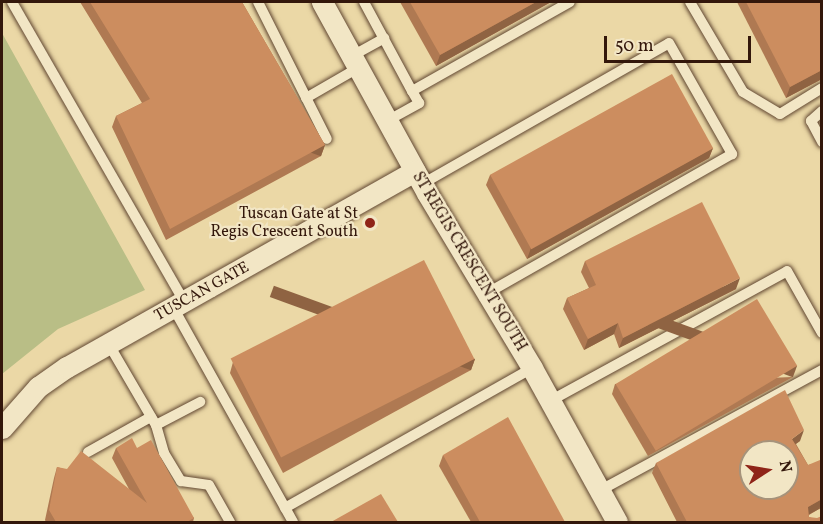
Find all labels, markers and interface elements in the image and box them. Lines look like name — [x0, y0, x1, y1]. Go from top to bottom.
scale bar — [607, 24, 754, 62]
text: 50 m — [615, 34, 654, 59]
street label: ST REGIS CRESCENT SOUTH — [407, 168, 531, 356]
place label: Tuscan Gate at St Regis Crescent South — [211, 204, 358, 242]
marker: Tuscan Gate at St Regis Crescent South — [363, 216, 377, 230]
street label: TUSCAN GATE — [151, 258, 253, 326]
north arrow — [739, 440, 799, 500]
text: N — [773, 459, 797, 475]

